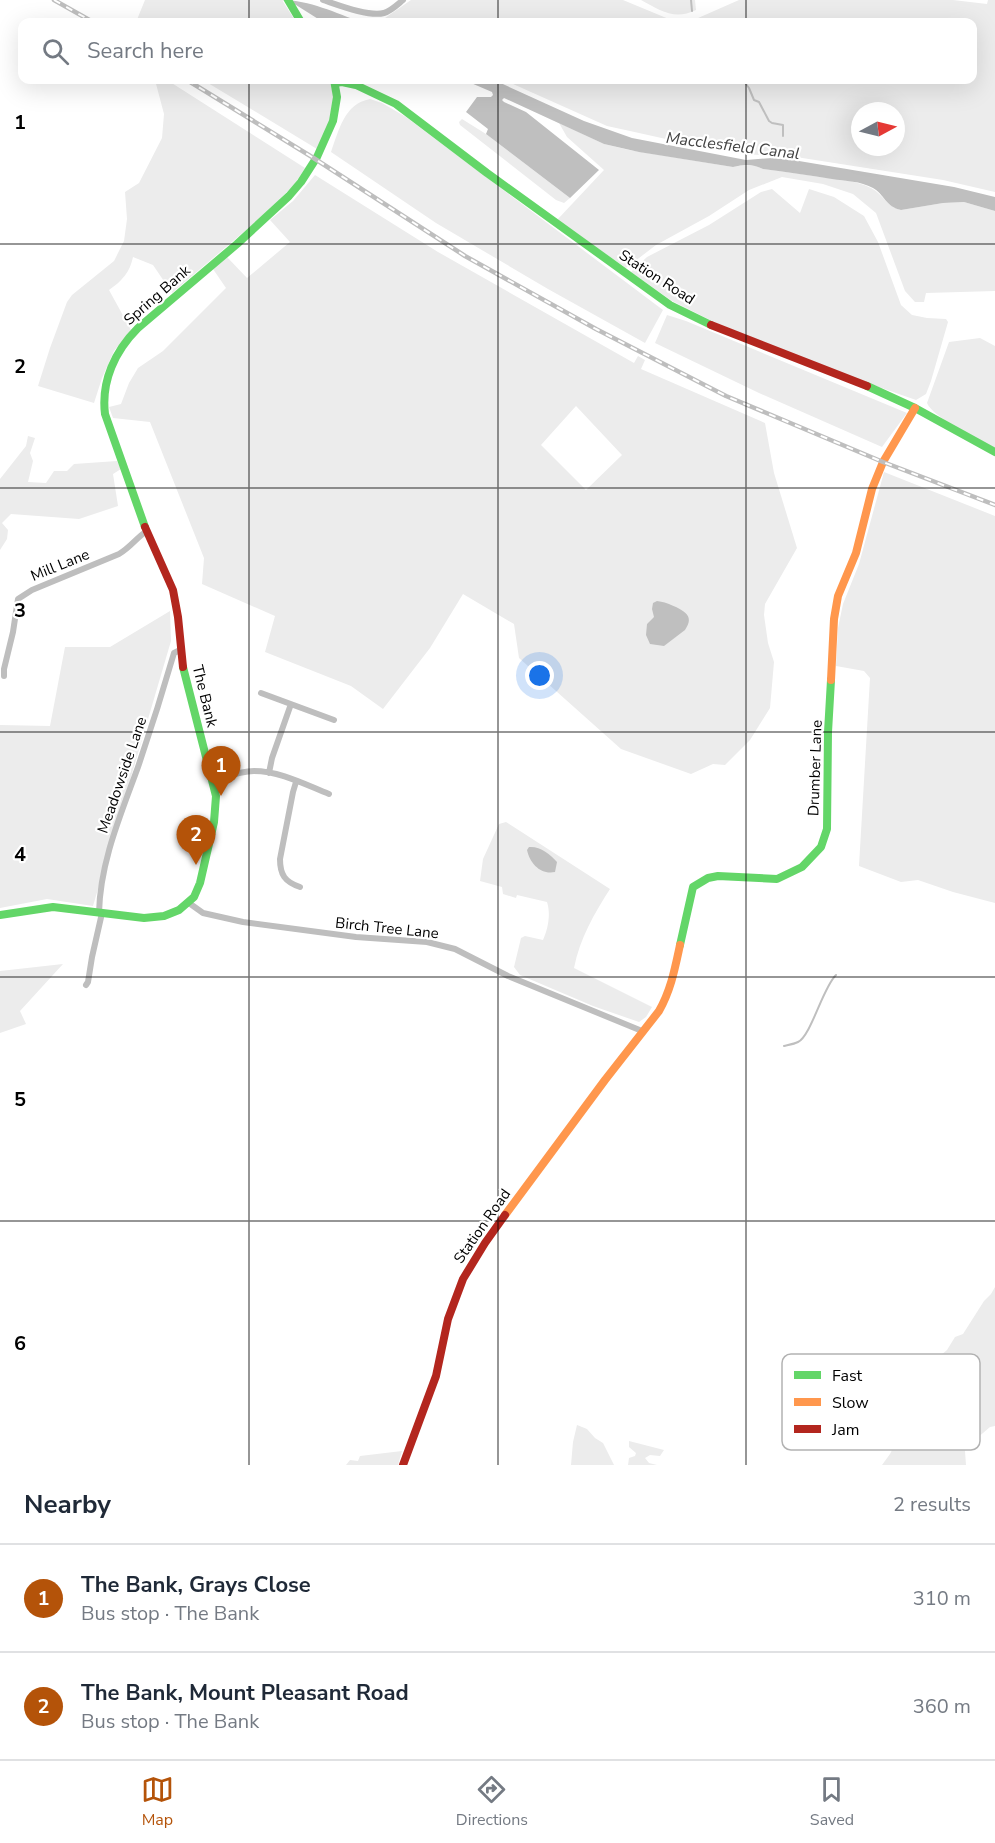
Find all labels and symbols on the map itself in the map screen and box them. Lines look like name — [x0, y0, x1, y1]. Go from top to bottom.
north arrow — [851, 102, 905, 156]
text: 1 — [14, 109, 26, 136]
water label: Macclesfield Canal — [665, 127, 801, 165]
street label: Station Road — [615, 245, 699, 309]
street label: Spring Bank — [119, 260, 195, 329]
text: 2 — [14, 353, 26, 380]
street label: Mill Lane — [28, 544, 92, 586]
text: 3 — [14, 597, 26, 624]
your location — [525, 661, 554, 690]
street label: The Bank — [188, 663, 223, 730]
street label: Meadowside Lane — [93, 714, 151, 836]
street label: Drumber Lane — [803, 720, 827, 816]
pin: 1 — [202, 746, 240, 796]
pin: 2 — [176, 816, 216, 865]
text: 4 — [14, 841, 26, 868]
street label: Birch Tree Lane — [334, 913, 440, 943]
text: 5 — [14, 1086, 26, 1113]
street label: Station Road — [449, 1185, 515, 1267]
text: 6 — [14, 1330, 26, 1357]
legend — [782, 1354, 980, 1450]
text: Fast — [832, 1365, 863, 1387]
text: Slow — [832, 1392, 869, 1414]
text: Jam — [831, 1419, 859, 1441]

